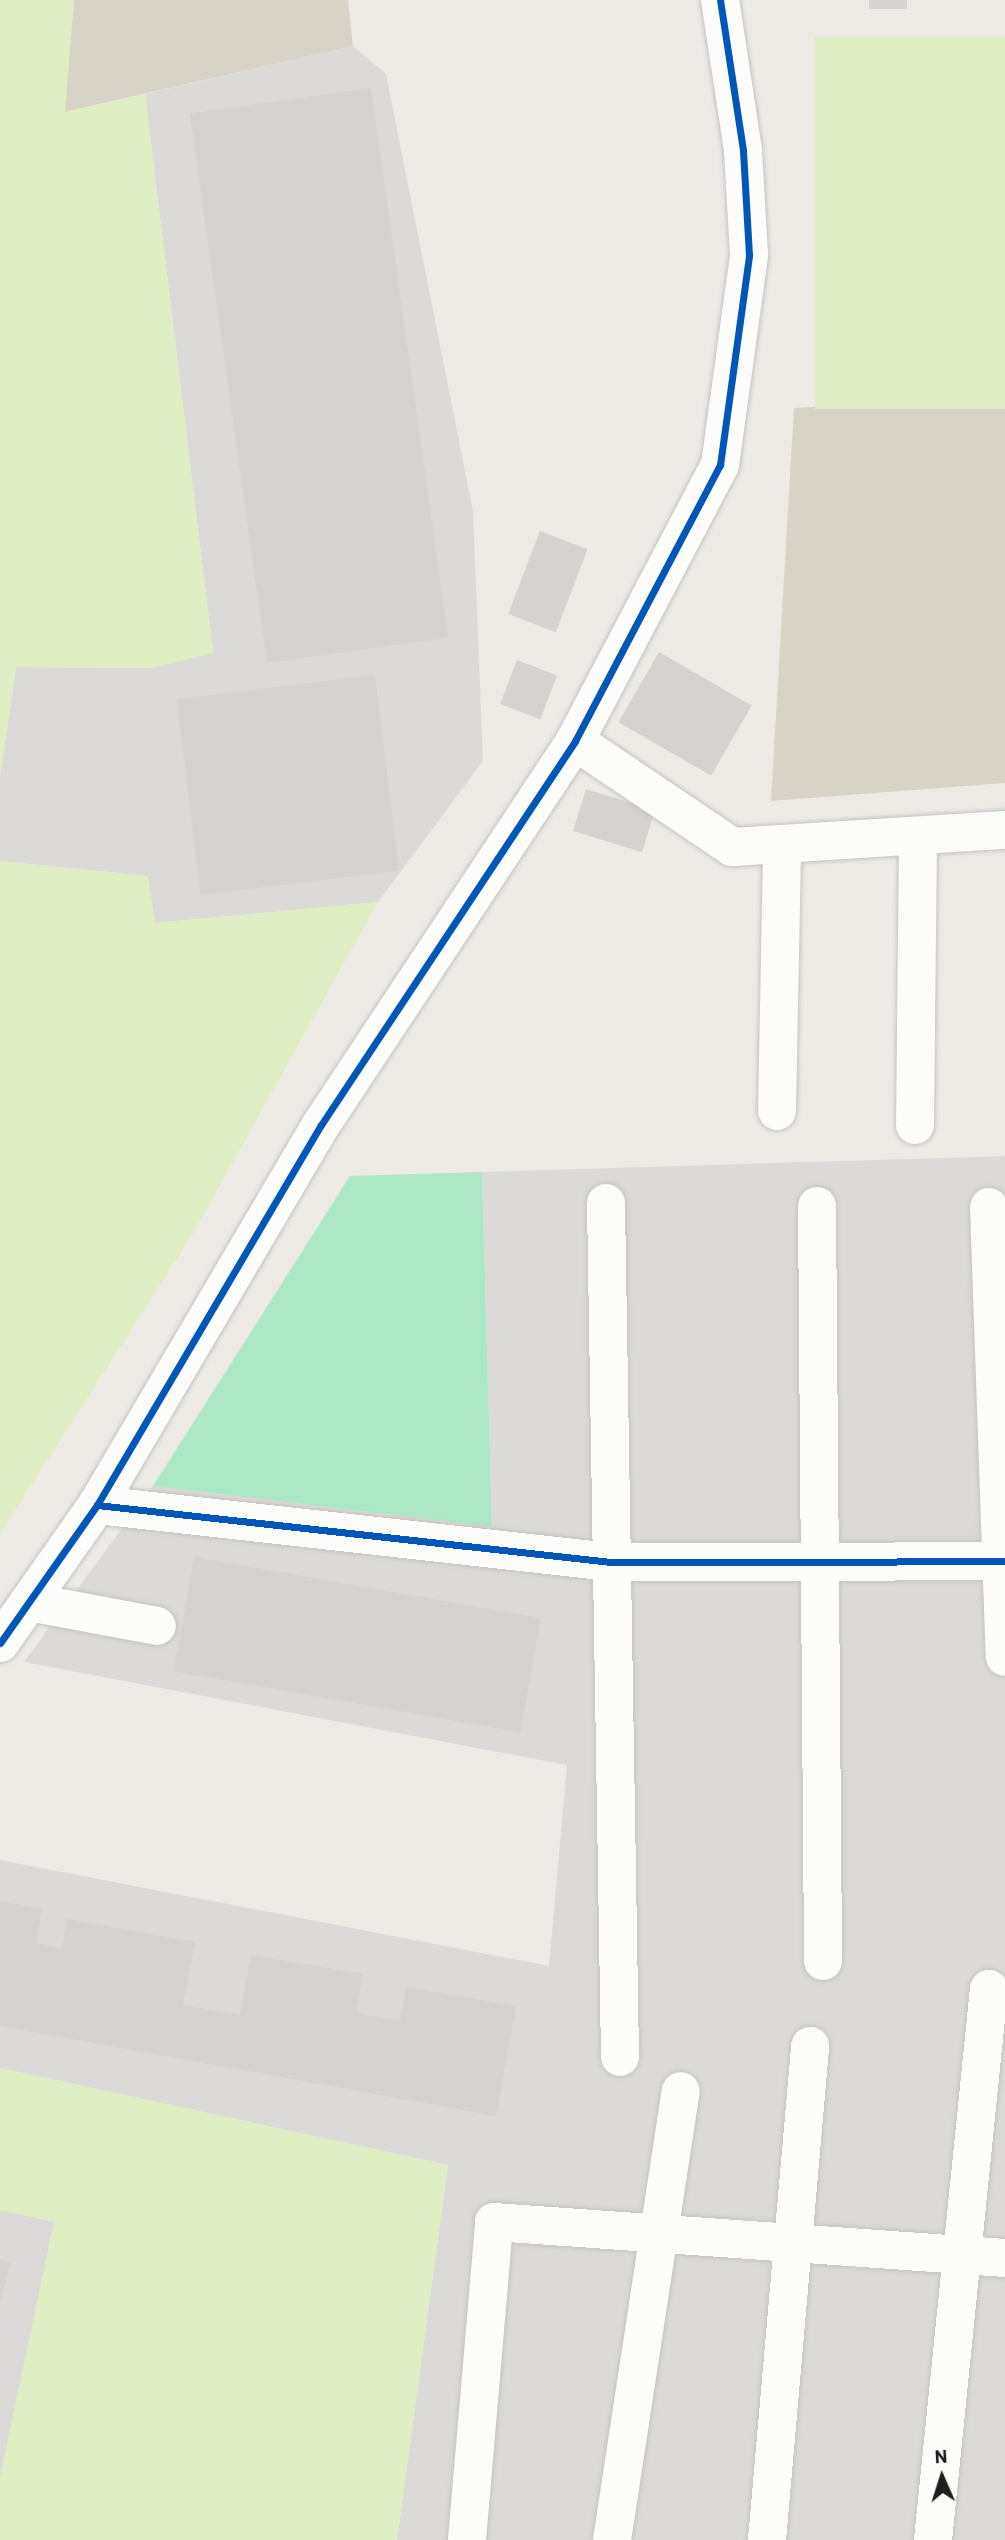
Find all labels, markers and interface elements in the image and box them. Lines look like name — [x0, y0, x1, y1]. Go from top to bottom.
north arrow — [907, 2442, 977, 2512]
text: N — [934, 2444, 948, 2467]

